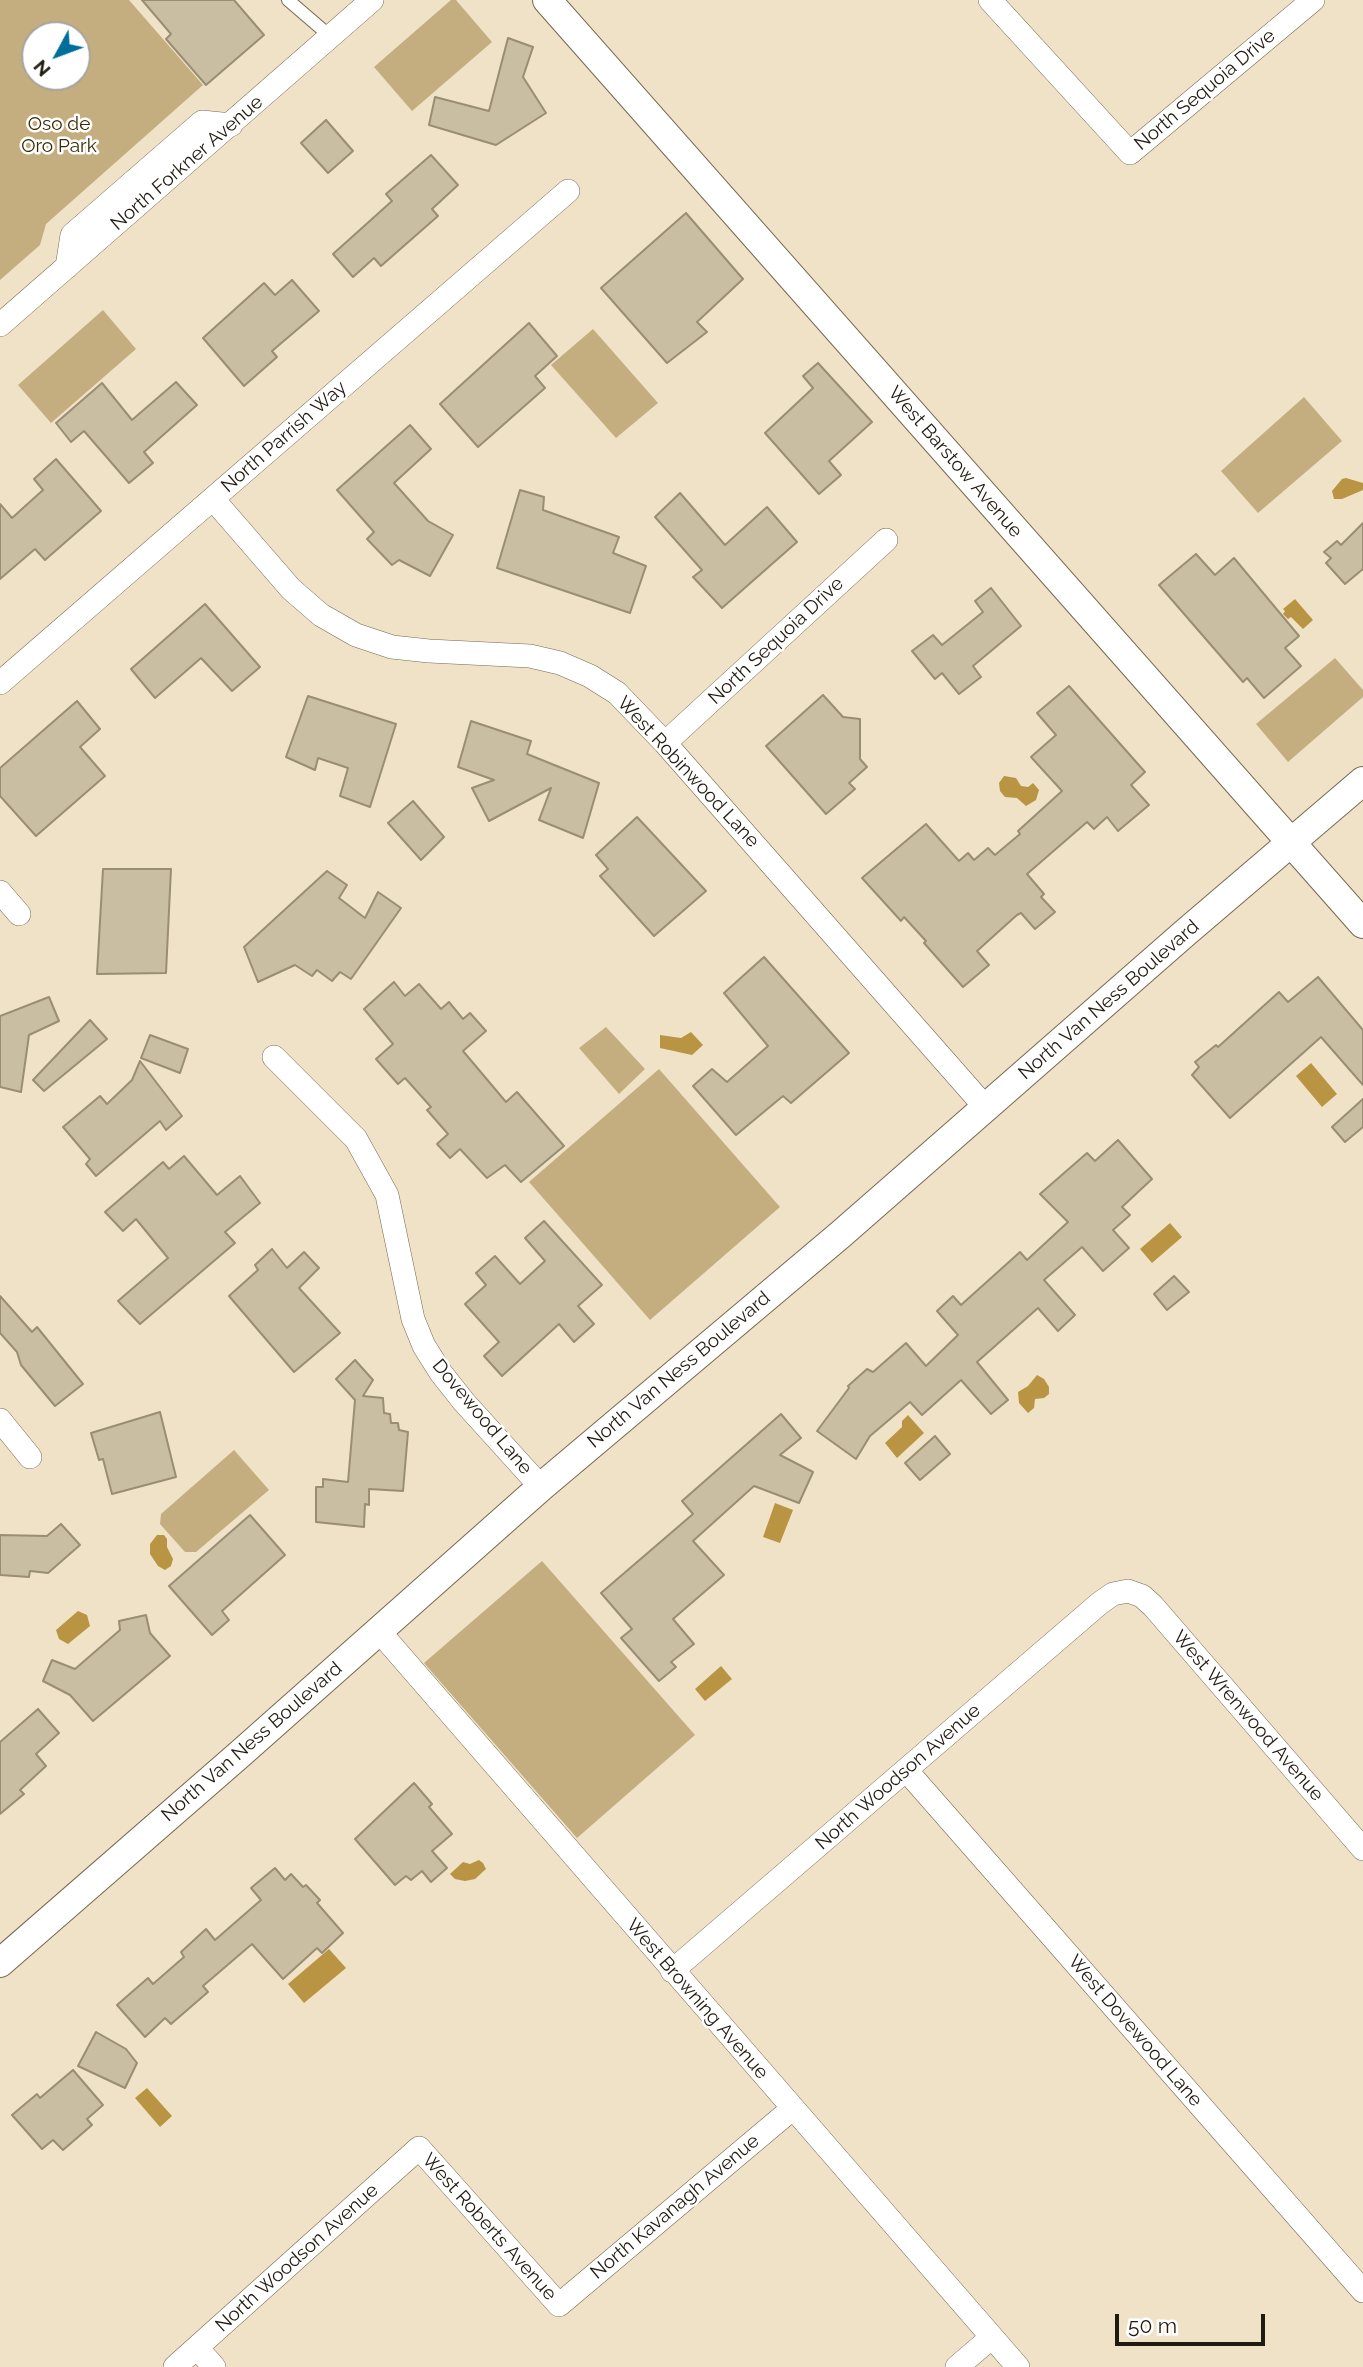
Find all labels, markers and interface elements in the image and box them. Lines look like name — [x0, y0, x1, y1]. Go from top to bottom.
north arrow — [21, 21, 91, 91]
street label: North Sequoia Drive — [1130, 25, 1280, 155]
text: N — [29, 56, 55, 81]
street label: North Forkner Avenue — [106, 91, 268, 235]
park label: Oso de Oro Park — [21, 113, 97, 157]
street label: North Parrish Way — [217, 376, 351, 498]
street label: West Barstow Avenue — [883, 382, 1027, 542]
street label: North Sequoia Drive — [704, 572, 848, 710]
street label: West Robinwood Lane — [612, 692, 764, 852]
street label: North Van Ness Boulevard — [1014, 915, 1204, 1085]
street label: North Van Ness Boulevard — [583, 1287, 775, 1453]
street label: Dovewood Lane — [427, 1355, 537, 1479]
street label: West Wrenwood Avenue — [1168, 1626, 1328, 1806]
street label: North Van Ness Boulevard — [157, 1657, 347, 1827]
street label: North Woodson Avenue — [811, 1699, 985, 1855]
street label: West Browning Avenue — [621, 1914, 773, 2084]
street label: West Dovewood Lane — [1063, 1951, 1207, 2111]
street label: North Kavanagh Avenue — [586, 2130, 764, 2284]
street label: West Roberts Avenue — [417, 2149, 561, 2305]
street label: North Woodson Avenue — [211, 2179, 383, 2337]
scale bar — [1118, 2300, 1268, 2344]
text: 50 m — [1128, 2313, 1177, 2338]

